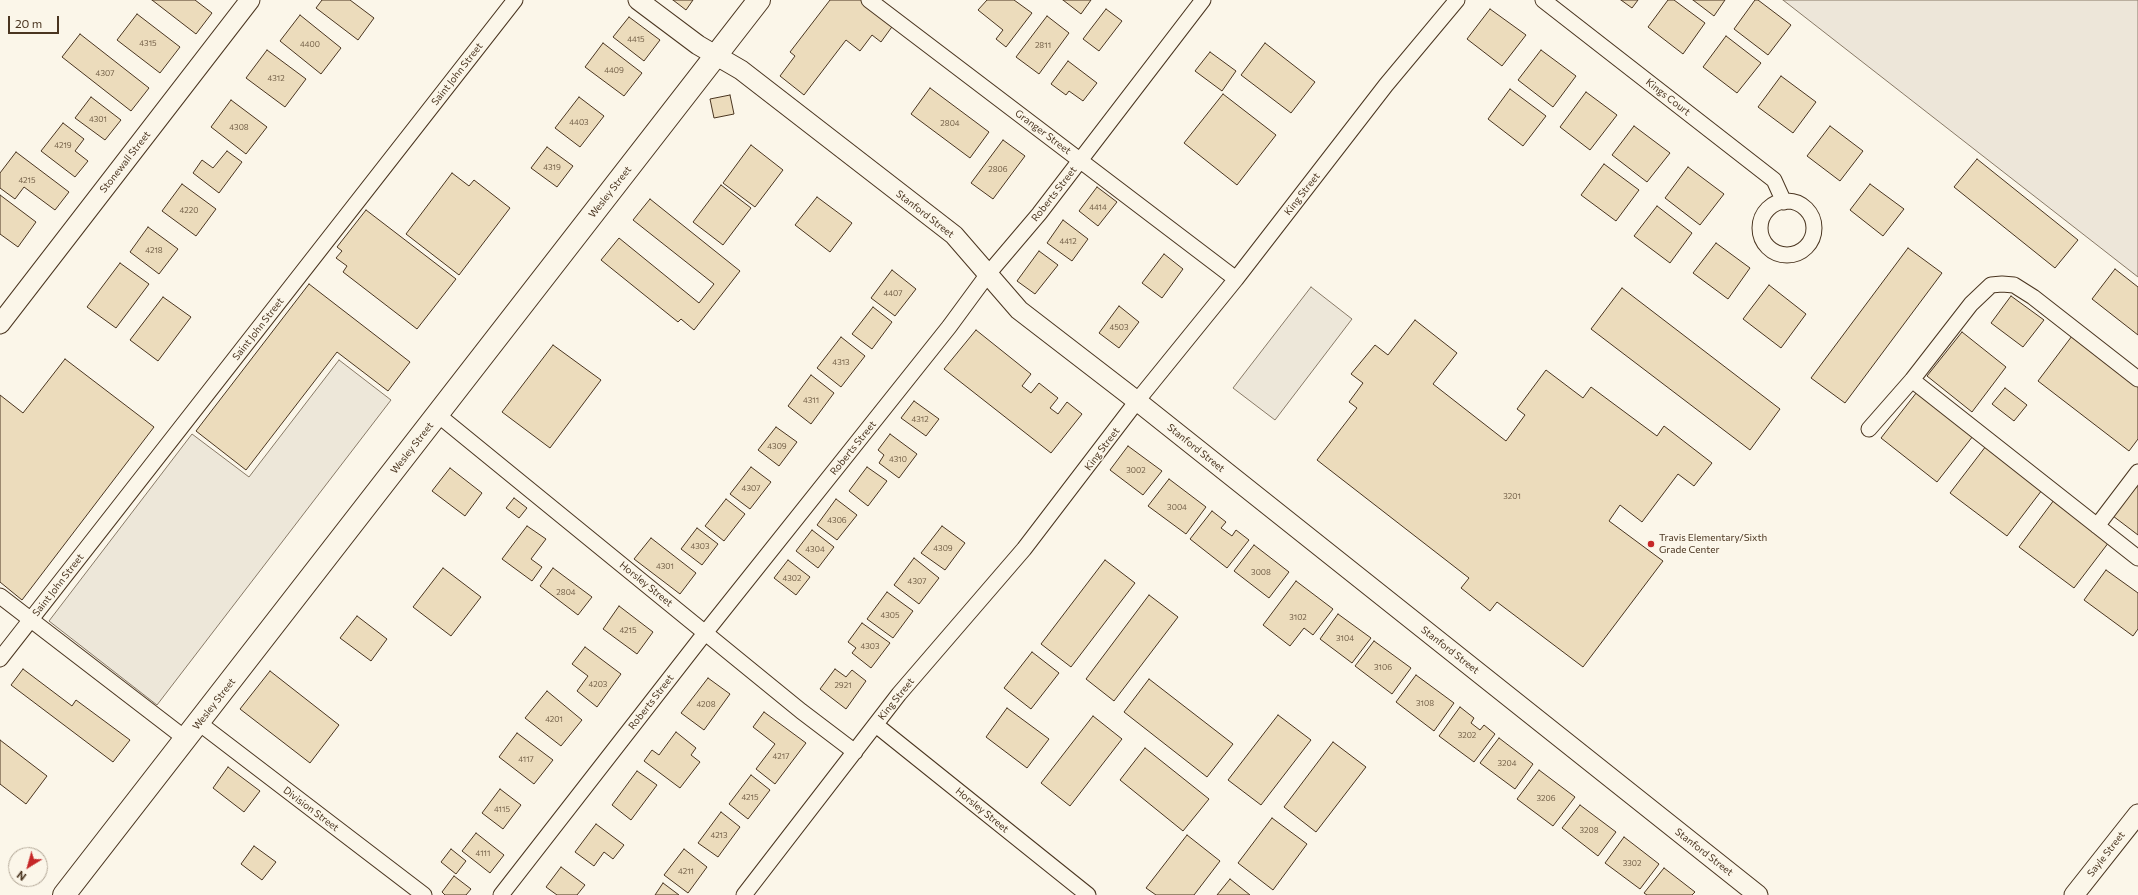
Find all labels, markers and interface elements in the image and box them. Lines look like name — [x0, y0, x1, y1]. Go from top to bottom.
scale bar — [10, 8, 61, 34]
text: 20 m — [15, 16, 42, 30]
house number: 4415 — [627, 34, 645, 44]
house number: 4315 — [139, 38, 157, 48]
house number: 4400 — [300, 39, 320, 49]
street label: Saint John Street — [429, 40, 485, 108]
house number: 2811 — [1035, 40, 1051, 50]
house number: 4409 — [604, 65, 624, 75]
house number: 4307 — [96, 68, 114, 78]
house number: 4312 — [267, 73, 285, 83]
street label: Kings Court — [1643, 76, 1693, 118]
street label: Granger Street — [1013, 107, 1073, 157]
house number: 4301 — [89, 114, 107, 124]
house number: 4403 — [569, 117, 589, 127]
house number: 2804 — [940, 118, 960, 128]
house number: 4308 — [229, 122, 249, 132]
street label: Stonewall Street — [97, 129, 153, 195]
house number: 4219 — [54, 140, 72, 150]
house number: 4319 — [543, 162, 561, 172]
street label: Wesley Street — [586, 164, 634, 220]
house number: 2806 — [988, 164, 1008, 174]
street label: Roberts Street — [1029, 164, 1079, 224]
street label: King Street — [1282, 170, 1322, 218]
house number: 4215 — [18, 175, 36, 185]
street label: Stanford Street — [894, 188, 956, 240]
house number: 4414 — [1089, 202, 1107, 212]
house number: 4220 — [180, 205, 198, 215]
house number: 4412 — [1059, 236, 1077, 246]
house number: 4218 — [145, 245, 163, 255]
house number: 4407 — [883, 288, 903, 298]
street label: Saint John Street — [230, 295, 286, 363]
house number: 4503 — [1109, 322, 1129, 332]
house number: 4313 — [832, 357, 850, 367]
house number: 4311 — [803, 395, 819, 405]
house number: 4312 — [911, 414, 929, 424]
street label: Roberts Street — [827, 418, 879, 478]
street label: Wesley Street — [388, 420, 436, 476]
street label: Stanford Street — [1165, 421, 1227, 475]
street label: King Street — [1082, 425, 1122, 473]
house number: 4309 — [767, 441, 787, 451]
house number: 4310 — [889, 454, 907, 464]
house number: 3002 — [1126, 465, 1146, 475]
house number: 4307 — [742, 483, 760, 493]
house number: 3201 — [1503, 491, 1521, 501]
house number: 3004 — [1167, 502, 1187, 512]
house number: 4306 — [827, 515, 847, 525]
place label: Travis Elementary/Sixth Grade Center — [1659, 532, 1767, 556]
marker: Travis Elementary/Sixth Grade Center — [1646, 539, 1656, 549]
house number: 4303 — [690, 541, 710, 551]
house number: 4309 — [933, 543, 953, 553]
house number: 4304 — [805, 544, 825, 554]
street label: Saint John Street — [30, 551, 86, 619]
street label: Horsley Street — [617, 559, 675, 609]
house number: 4301 — [656, 561, 674, 571]
house number: 3008 — [1251, 567, 1271, 577]
house number: 4302 — [783, 573, 801, 583]
house number: 4307 — [908, 576, 926, 586]
house number: 2804 — [556, 587, 576, 597]
house number: 4305 — [880, 610, 900, 620]
house number: 3102 — [1289, 612, 1307, 622]
street label: Stanford Street — [1419, 624, 1481, 676]
house number: 4215 — [619, 625, 637, 635]
house number: 3104 — [1336, 633, 1354, 643]
house number: 4303 — [860, 641, 880, 651]
house number: 3106 — [1374, 662, 1392, 672]
street label: Roberts Street — [626, 672, 676, 732]
street label: Wesley Street — [190, 676, 238, 732]
street label: King Street — [875, 676, 917, 722]
house number: 4203 — [589, 679, 607, 689]
house number: 2921 — [834, 680, 852, 690]
house number: 3108 — [1416, 698, 1434, 708]
house number: 4208 — [696, 699, 716, 709]
house number: 4201 — [545, 714, 563, 724]
house number: 3202 — [1458, 730, 1476, 740]
house number: 4217 — [773, 751, 789, 761]
house number: 4117 — [518, 754, 534, 764]
house number: 3204 — [1498, 758, 1516, 768]
street label: Division Street — [281, 784, 341, 834]
street label: Horsley Street — [953, 785, 1011, 835]
house number: 4215 — [741, 792, 759, 802]
house number: 3206 — [1536, 793, 1556, 803]
house number: 4115 — [494, 804, 510, 814]
house number: 3208 — [1579, 825, 1599, 835]
street label: Stanford Street — [1673, 826, 1735, 878]
street label: Sayle Street — [2085, 829, 2127, 879]
house number: 4213 — [710, 830, 728, 840]
north arrow — [8, 847, 48, 887]
house number: 4111 — [476, 848, 490, 858]
house number: 3302 — [1623, 858, 1641, 868]
house number: 4211 — [678, 866, 694, 876]
text: N — [14, 869, 28, 884]

